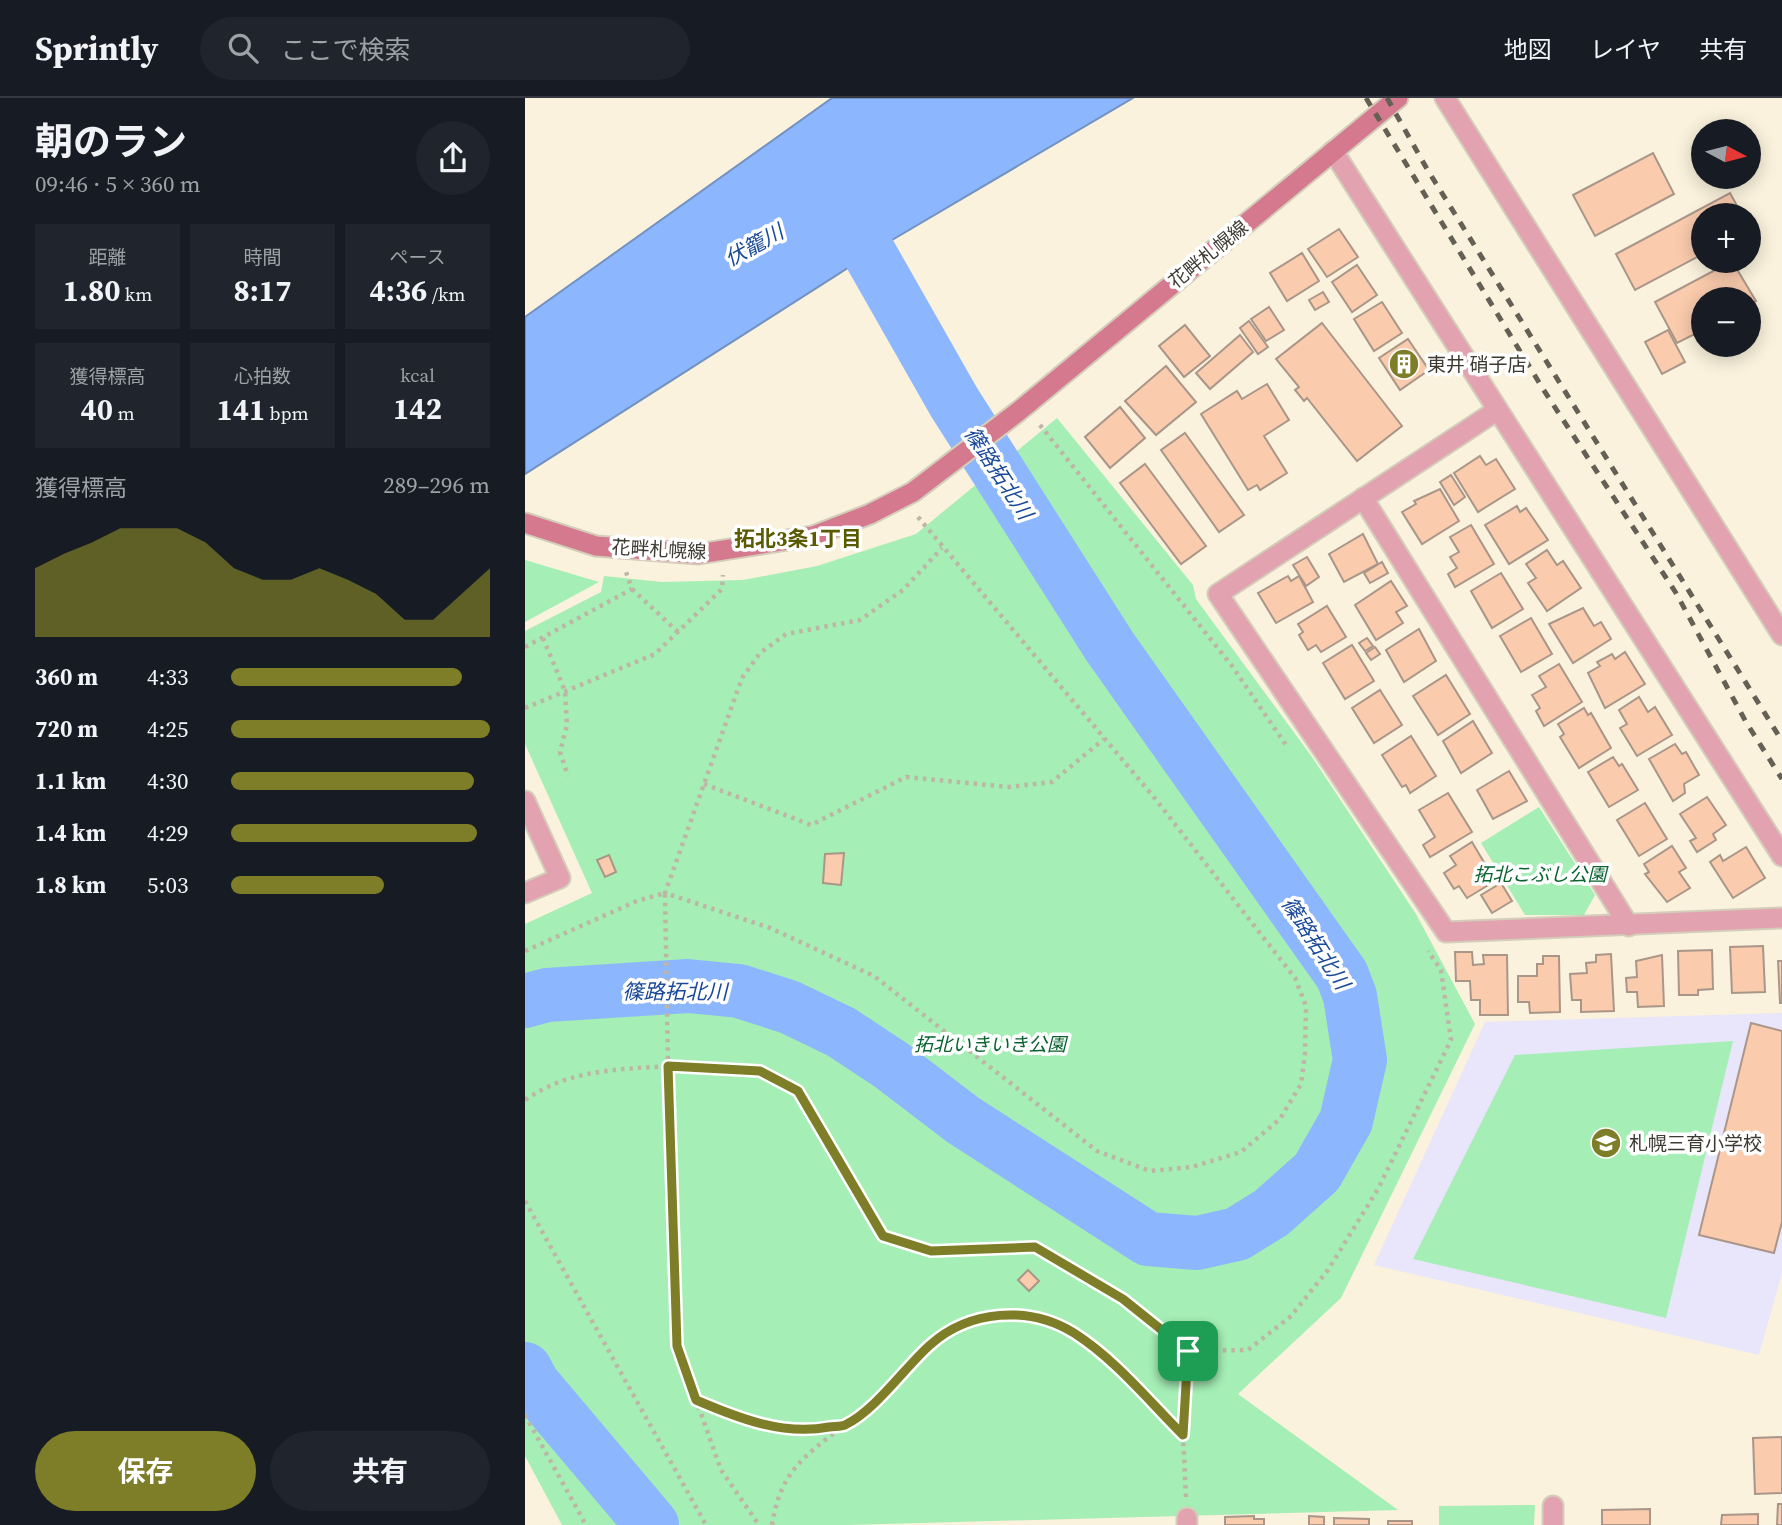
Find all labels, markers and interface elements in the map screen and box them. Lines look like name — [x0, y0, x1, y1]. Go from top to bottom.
search box — [200, 17, 690, 80]
text: Sprintly — [35, 26, 158, 71]
icon: search — [224, 29, 262, 67]
text: ここで検索 — [280, 32, 410, 68]
text: 地図 — [1504, 33, 1552, 66]
text: レイヤ — [1590, 33, 1661, 66]
text: 共有 — [1699, 33, 1747, 66]
text: 朝のラン — [35, 116, 187, 168]
north arrow — [1691, 119, 1761, 189]
map controls — [1691, 119, 1761, 357]
button: share — [416, 121, 490, 195]
text: 09:46 · 5 × 360 m — [35, 168, 201, 200]
button: + — [1691, 203, 1761, 273]
street label: 花畔札幌線 — [1163, 214, 1253, 294]
water label: 伏籠川 — [719, 216, 790, 273]
text: 距離 — [88, 244, 127, 270]
text: 時間 — [243, 244, 282, 270]
text: ペース — [389, 244, 446, 270]
text: 1.80 — [63, 270, 120, 311]
text: 8:17 — [234, 270, 291, 311]
text: 4:36 — [370, 270, 427, 311]
text: km — [120, 281, 152, 307]
text: /km — [427, 281, 466, 307]
button: − — [1691, 287, 1761, 357]
building icon: 東井 硝子店 — [1387, 347, 1421, 381]
place label: 東井 硝子店 — [1427, 351, 1526, 377]
text: kcal — [400, 362, 435, 388]
text: 獲得標高 — [69, 363, 146, 389]
text: 心拍数 — [234, 363, 291, 389]
text: 142 — [393, 388, 442, 429]
text: 40 — [80, 389, 113, 430]
text: 141 — [216, 389, 265, 430]
text: m — [113, 400, 135, 426]
text: bpm — [265, 400, 309, 426]
water label: 篠路拓北川 — [958, 421, 1041, 527]
text: 289–296 m — [383, 469, 490, 501]
text: 獲得標高 — [35, 472, 127, 504]
district label: 拓北3条1丁目 — [734, 524, 862, 553]
street label: 花畔札幌線 — [611, 534, 707, 564]
text: 360 m — [35, 661, 98, 693]
text: 4:33 — [147, 661, 188, 693]
text: 720 m — [35, 713, 98, 745]
text: 4:25 — [147, 713, 188, 745]
text: 1.1 km — [35, 765, 106, 797]
text: 4:30 — [147, 765, 188, 797]
text: 1.4 km — [35, 817, 106, 849]
text: 4:29 — [147, 817, 188, 849]
park label: 拓北こぶし公園 — [1473, 861, 1609, 887]
text: 1.8 km — [35, 869, 106, 901]
text: 5:03 — [147, 869, 188, 901]
water label: 篠路拓北川 — [1275, 891, 1358, 997]
water label: 篠路拓北川 — [623, 977, 729, 1006]
park label: 拓北いきいき公園 — [914, 1031, 1069, 1057]
school or university icon: 札幌三育小学校 — [1589, 1126, 1623, 1160]
place label: 札幌三育小学校 — [1629, 1130, 1762, 1156]
pin — [1158, 1321, 1218, 1381]
icon: arrive — [1169, 1332, 1207, 1370]
button: 保存 — [35, 1431, 256, 1511]
button: 共有 — [270, 1431, 490, 1511]

